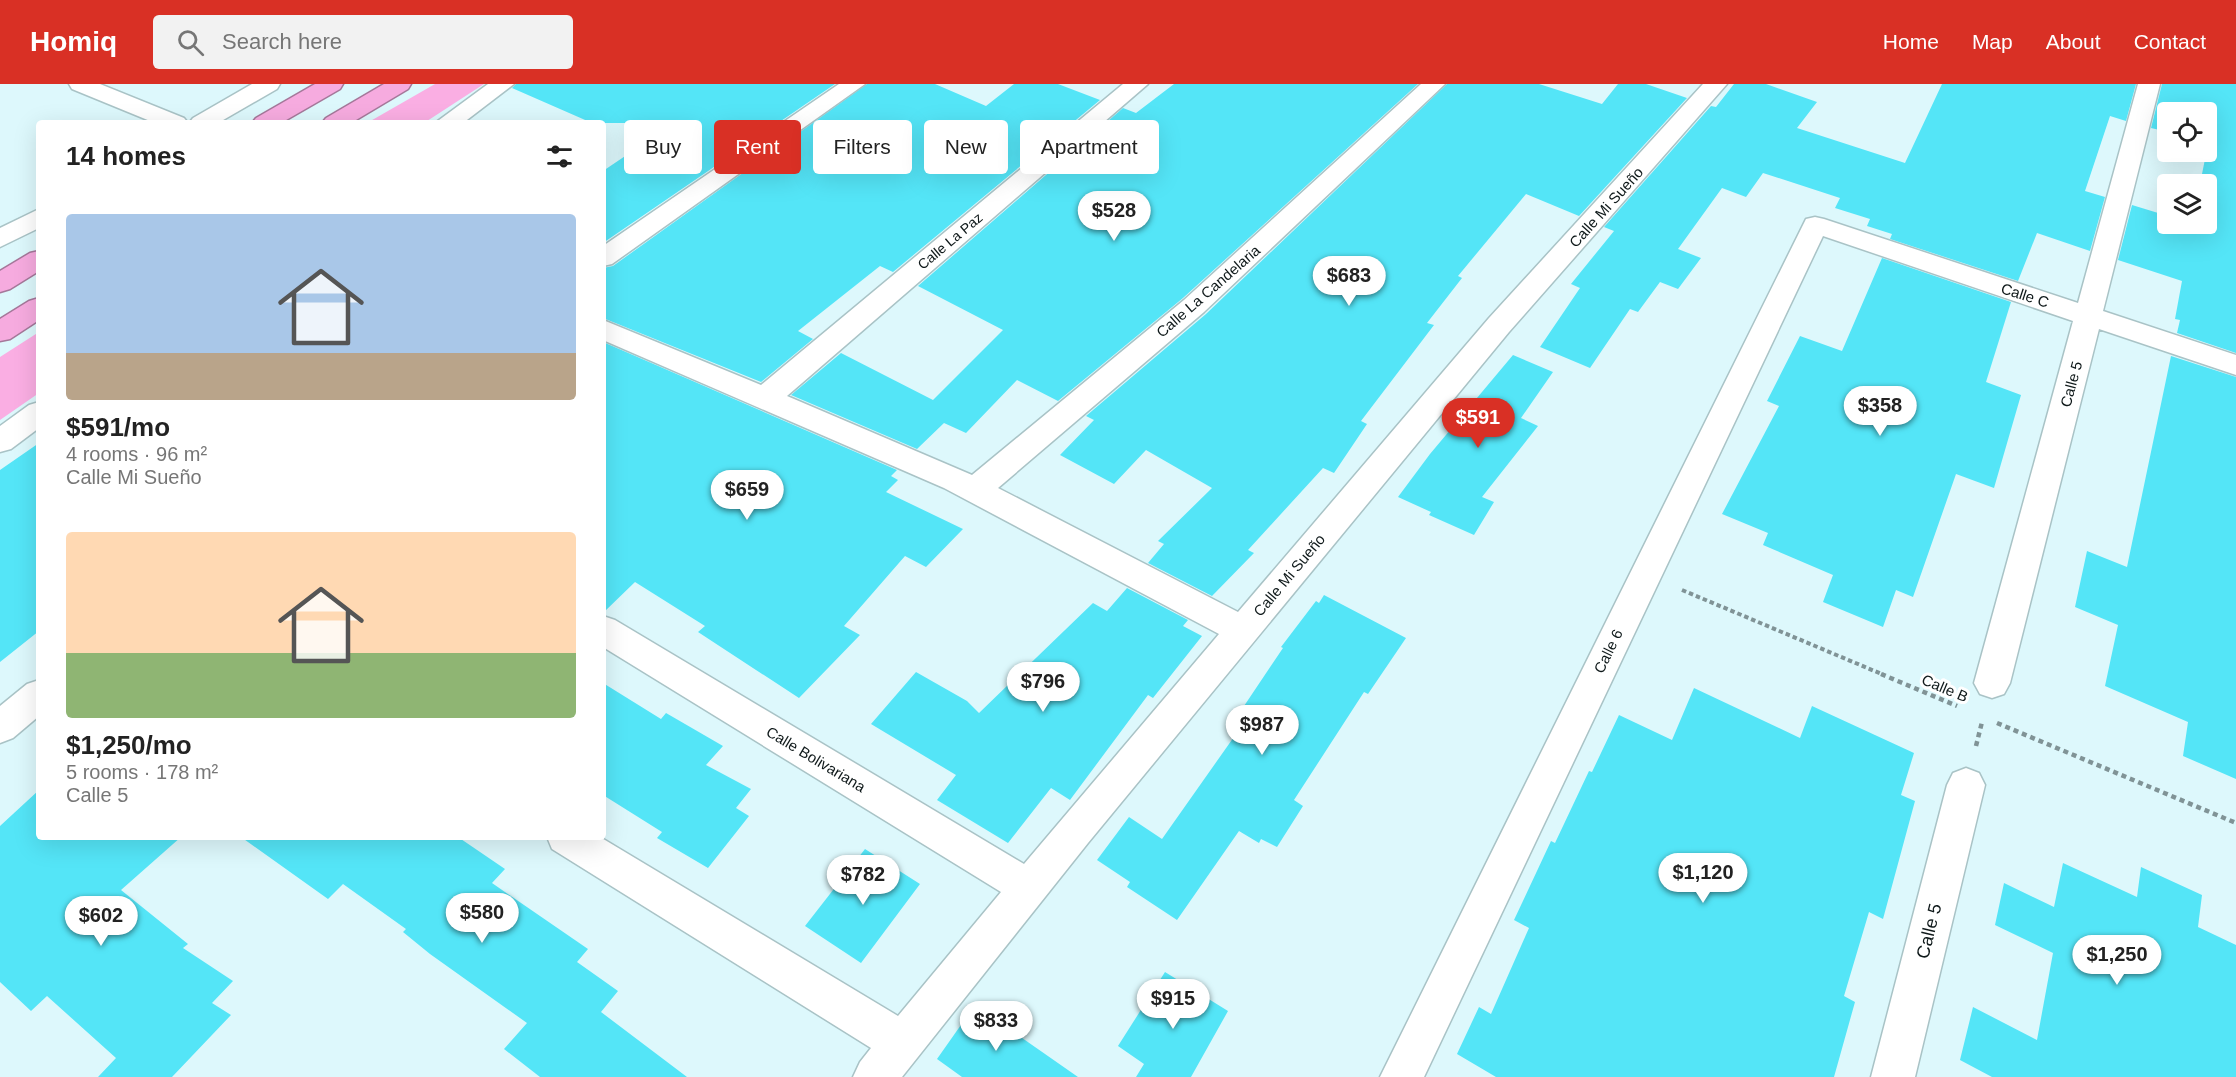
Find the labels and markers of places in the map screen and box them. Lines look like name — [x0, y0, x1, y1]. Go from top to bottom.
pin: $528 — [1078, 191, 1150, 242]
pin: $683 — [1313, 256, 1385, 307]
pin: $358 — [1844, 386, 1916, 437]
pin: $591 — [1442, 398, 1514, 449]
pin: $659 — [711, 470, 783, 521]
pin: $796 — [1007, 662, 1079, 713]
pin: $987 — [1226, 705, 1298, 756]
pin: $1,120 — [1654, 853, 1752, 904]
pin: $782 — [827, 855, 899, 906]
pin: $580 — [446, 893, 518, 944]
pin: $602 — [65, 896, 137, 947]
pin: $1,250 — [2068, 935, 2166, 986]
pin: $915 — [1137, 979, 1209, 1030]
pin: $833 — [960, 1001, 1032, 1052]

